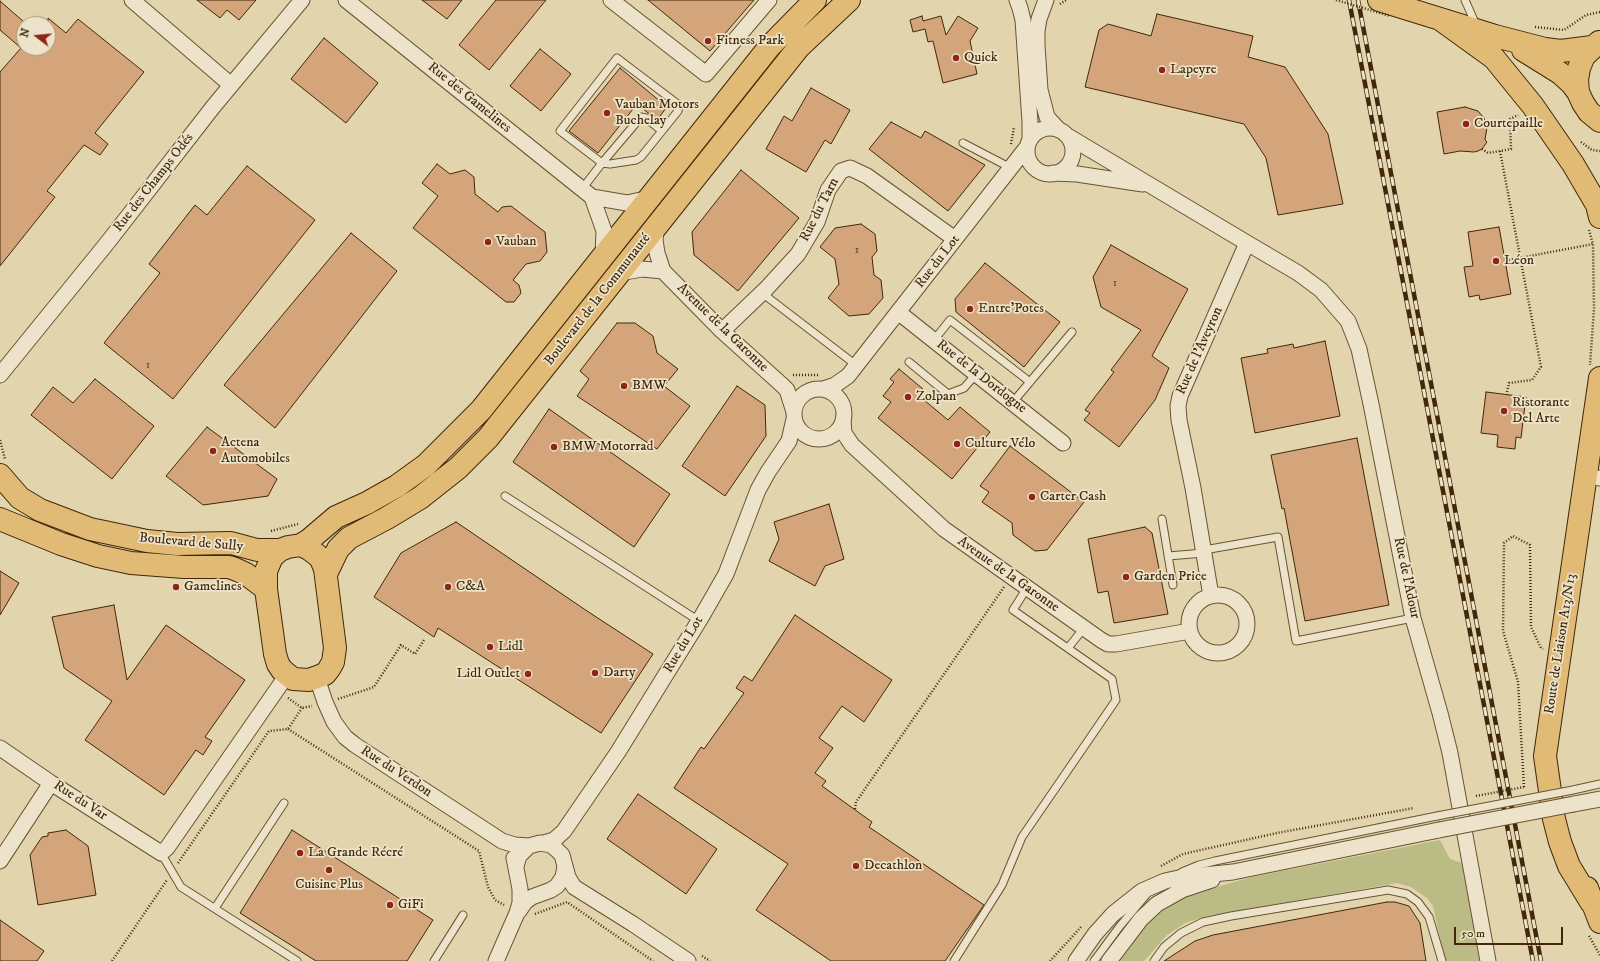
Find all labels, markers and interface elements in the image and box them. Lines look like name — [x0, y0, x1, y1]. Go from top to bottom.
north arrow — [16, 16, 56, 56]
text: N — [17, 27, 33, 39]
place label: Fitness Park — [716, 33, 784, 49]
marker: Fitness Park — [703, 36, 713, 46]
place label: Quick — [964, 50, 998, 66]
marker: Quick — [951, 53, 961, 63]
street label: Rue des Gamelines — [424, 59, 514, 137]
place label: Lapeyre — [1170, 62, 1217, 78]
marker: Lapeyre — [1157, 65, 1167, 75]
place label: Vauban Motors Buchelay — [615, 97, 699, 130]
marker: Vauban Motors Buchelay — [602, 108, 612, 118]
place label: Courtepaille — [1474, 116, 1543, 132]
marker: Courtepaille — [1461, 119, 1471, 129]
street label: Rue des Champs Odés — [110, 130, 198, 236]
street label: Rue du Tarn — [797, 175, 843, 245]
street label: Boulevard de la Communauté — [541, 231, 655, 369]
street label: Rue du Lot — [912, 232, 964, 292]
place label: Vauban — [496, 234, 537, 250]
marker: Vauban — [483, 237, 493, 247]
house number: 1 — [855, 244, 859, 258]
place label: Léon — [1504, 253, 1534, 269]
marker: Léon — [1491, 256, 1501, 266]
house number: 1 — [1113, 277, 1117, 291]
street label: Avenue de la Garonne — [673, 280, 771, 376]
place label: Entre'Potes — [978, 301, 1044, 317]
marker: Entre'Potes — [965, 304, 975, 314]
street label: Rue de l'Aveyron — [1173, 304, 1227, 398]
street label: Rue de la Dordogne — [933, 337, 1029, 417]
house number: 1 — [146, 359, 150, 373]
place label: BMW — [632, 378, 666, 394]
marker: BMW — [619, 381, 629, 391]
place label: Zolpan — [916, 389, 956, 405]
marker: Zolpan — [903, 392, 913, 402]
place label: Ristorante Del Arte — [1512, 395, 1570, 428]
marker: Ristorante Del Arte — [1499, 406, 1509, 416]
place label: Actena Automobiles — [221, 435, 290, 468]
place label: Culture Vélo — [965, 436, 1035, 452]
place label: BMW Motorrad — [562, 439, 653, 455]
marker: Culture Vélo — [952, 439, 962, 449]
marker: BMW Motorrad — [549, 442, 559, 452]
marker: Actena Automobiles — [208, 446, 218, 456]
place label: Carter Cash — [1040, 489, 1106, 505]
marker: Carter Cash — [1027, 492, 1037, 502]
street label: Boulevard de Sully — [138, 530, 244, 556]
street label: Avenue de la Garonne — [954, 534, 1062, 616]
street label: Rue de l'Adour — [1389, 536, 1423, 620]
place label: Garden Price — [1134, 569, 1207, 585]
marker: Garden Price — [1121, 572, 1131, 582]
street label: Route de Liaison A13/N13 — [1542, 573, 1580, 715]
place label: Gamelines — [184, 579, 242, 595]
place label: C&A — [456, 579, 485, 595]
marker: Gamelines — [171, 582, 181, 592]
marker: C&A — [443, 582, 453, 592]
street label: Rue du Lot — [661, 614, 707, 676]
place label: Lidl — [498, 639, 523, 655]
marker: Lidl — [485, 642, 495, 652]
place label: Darty — [603, 665, 636, 681]
place label: Lidl Outlet — [457, 666, 520, 682]
marker: Darty — [590, 668, 600, 678]
marker: Lidl Outlet — [523, 669, 533, 679]
street label: Rue du Verdon — [357, 743, 435, 801]
street label: Rue du Var — [50, 777, 110, 825]
place label: La Grande Récré — [308, 845, 403, 861]
marker: La Grande Récré — [295, 848, 305, 858]
place label: Decathlon — [864, 858, 922, 874]
marker: Decathlon — [851, 861, 861, 871]
marker: Cuisine Plus — [324, 865, 334, 875]
place label: Cuisine Plus — [295, 877, 363, 893]
place label: GiFi — [398, 897, 424, 913]
marker: GiFi — [385, 900, 395, 910]
scale bar — [1456, 919, 1565, 945]
text: 50 m — [1461, 926, 1485, 941]

